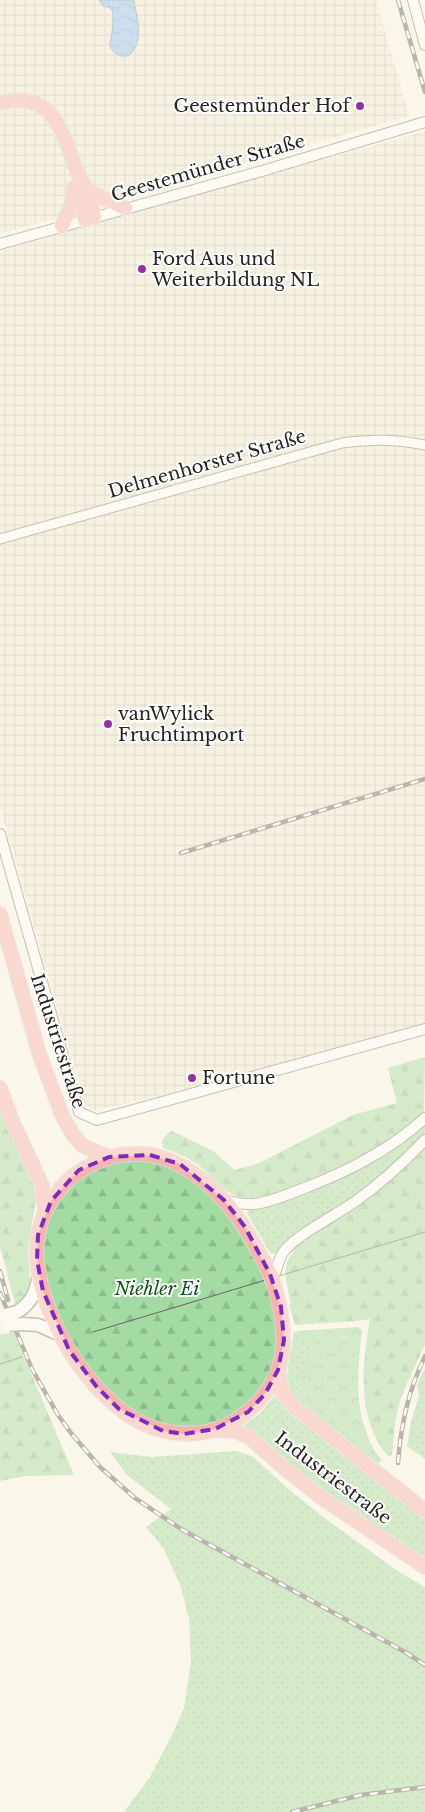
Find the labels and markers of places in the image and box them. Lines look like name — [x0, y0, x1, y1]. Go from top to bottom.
place label: Geestemünder Hof — [174, 95, 353, 117]
marker: Geestemünder Hof — [354, 100, 366, 112]
place label: Ford Aus und Weiterbildung NL — [151, 248, 319, 291]
marker: Ford Aus und Weiterbildung NL — [136, 263, 148, 275]
place label: vanWylick Fruchtimport — [118, 703, 244, 746]
marker: vanWylick Fruchtimport — [102, 718, 114, 730]
place label: Fortune — [202, 1067, 275, 1089]
marker: Fortune — [186, 1072, 198, 1084]

